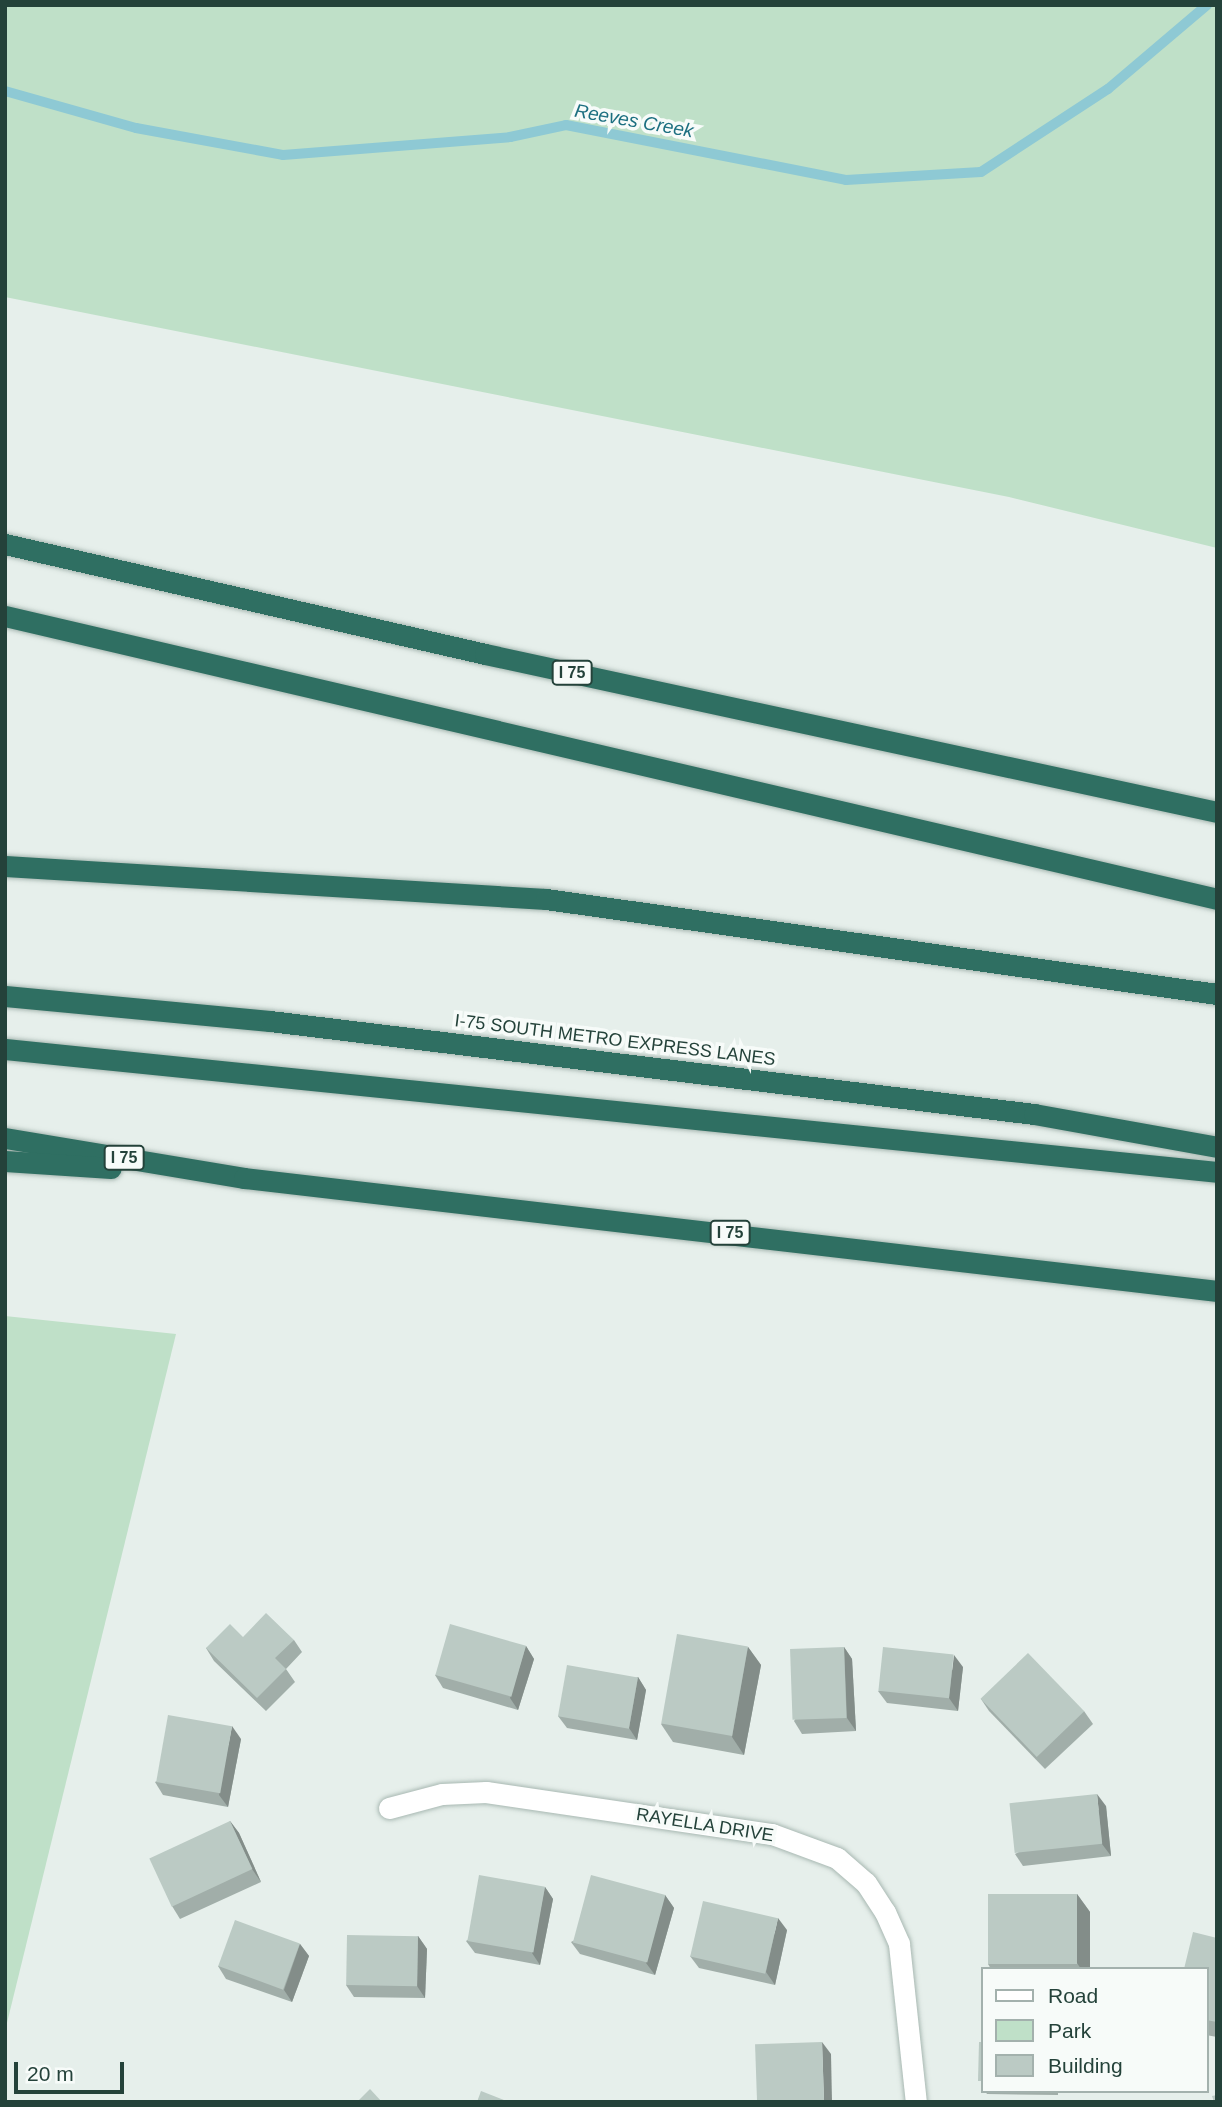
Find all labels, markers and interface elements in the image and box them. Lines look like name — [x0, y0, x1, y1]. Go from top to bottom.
water label: Reeves Creek — [573, 99, 695, 143]
road number: I 75 — [551, 660, 593, 686]
street label: I-75 SOUTH METRO EXPRESS LANES — [453, 1010, 777, 1070]
road number: I 75 — [103, 1146, 145, 1170]
road number: I 75 — [709, 1220, 751, 1246]
street label: RAYELLA DRIVE — [634, 1803, 776, 1847]
legend — [981, 1967, 1208, 2093]
text: Road — [1048, 1984, 1098, 2007]
text: Park — [1048, 2019, 1091, 2042]
scale bar — [18, 2048, 128, 2092]
text: Building — [1048, 2054, 1123, 2077]
text: 20 m — [27, 2062, 74, 2085]

